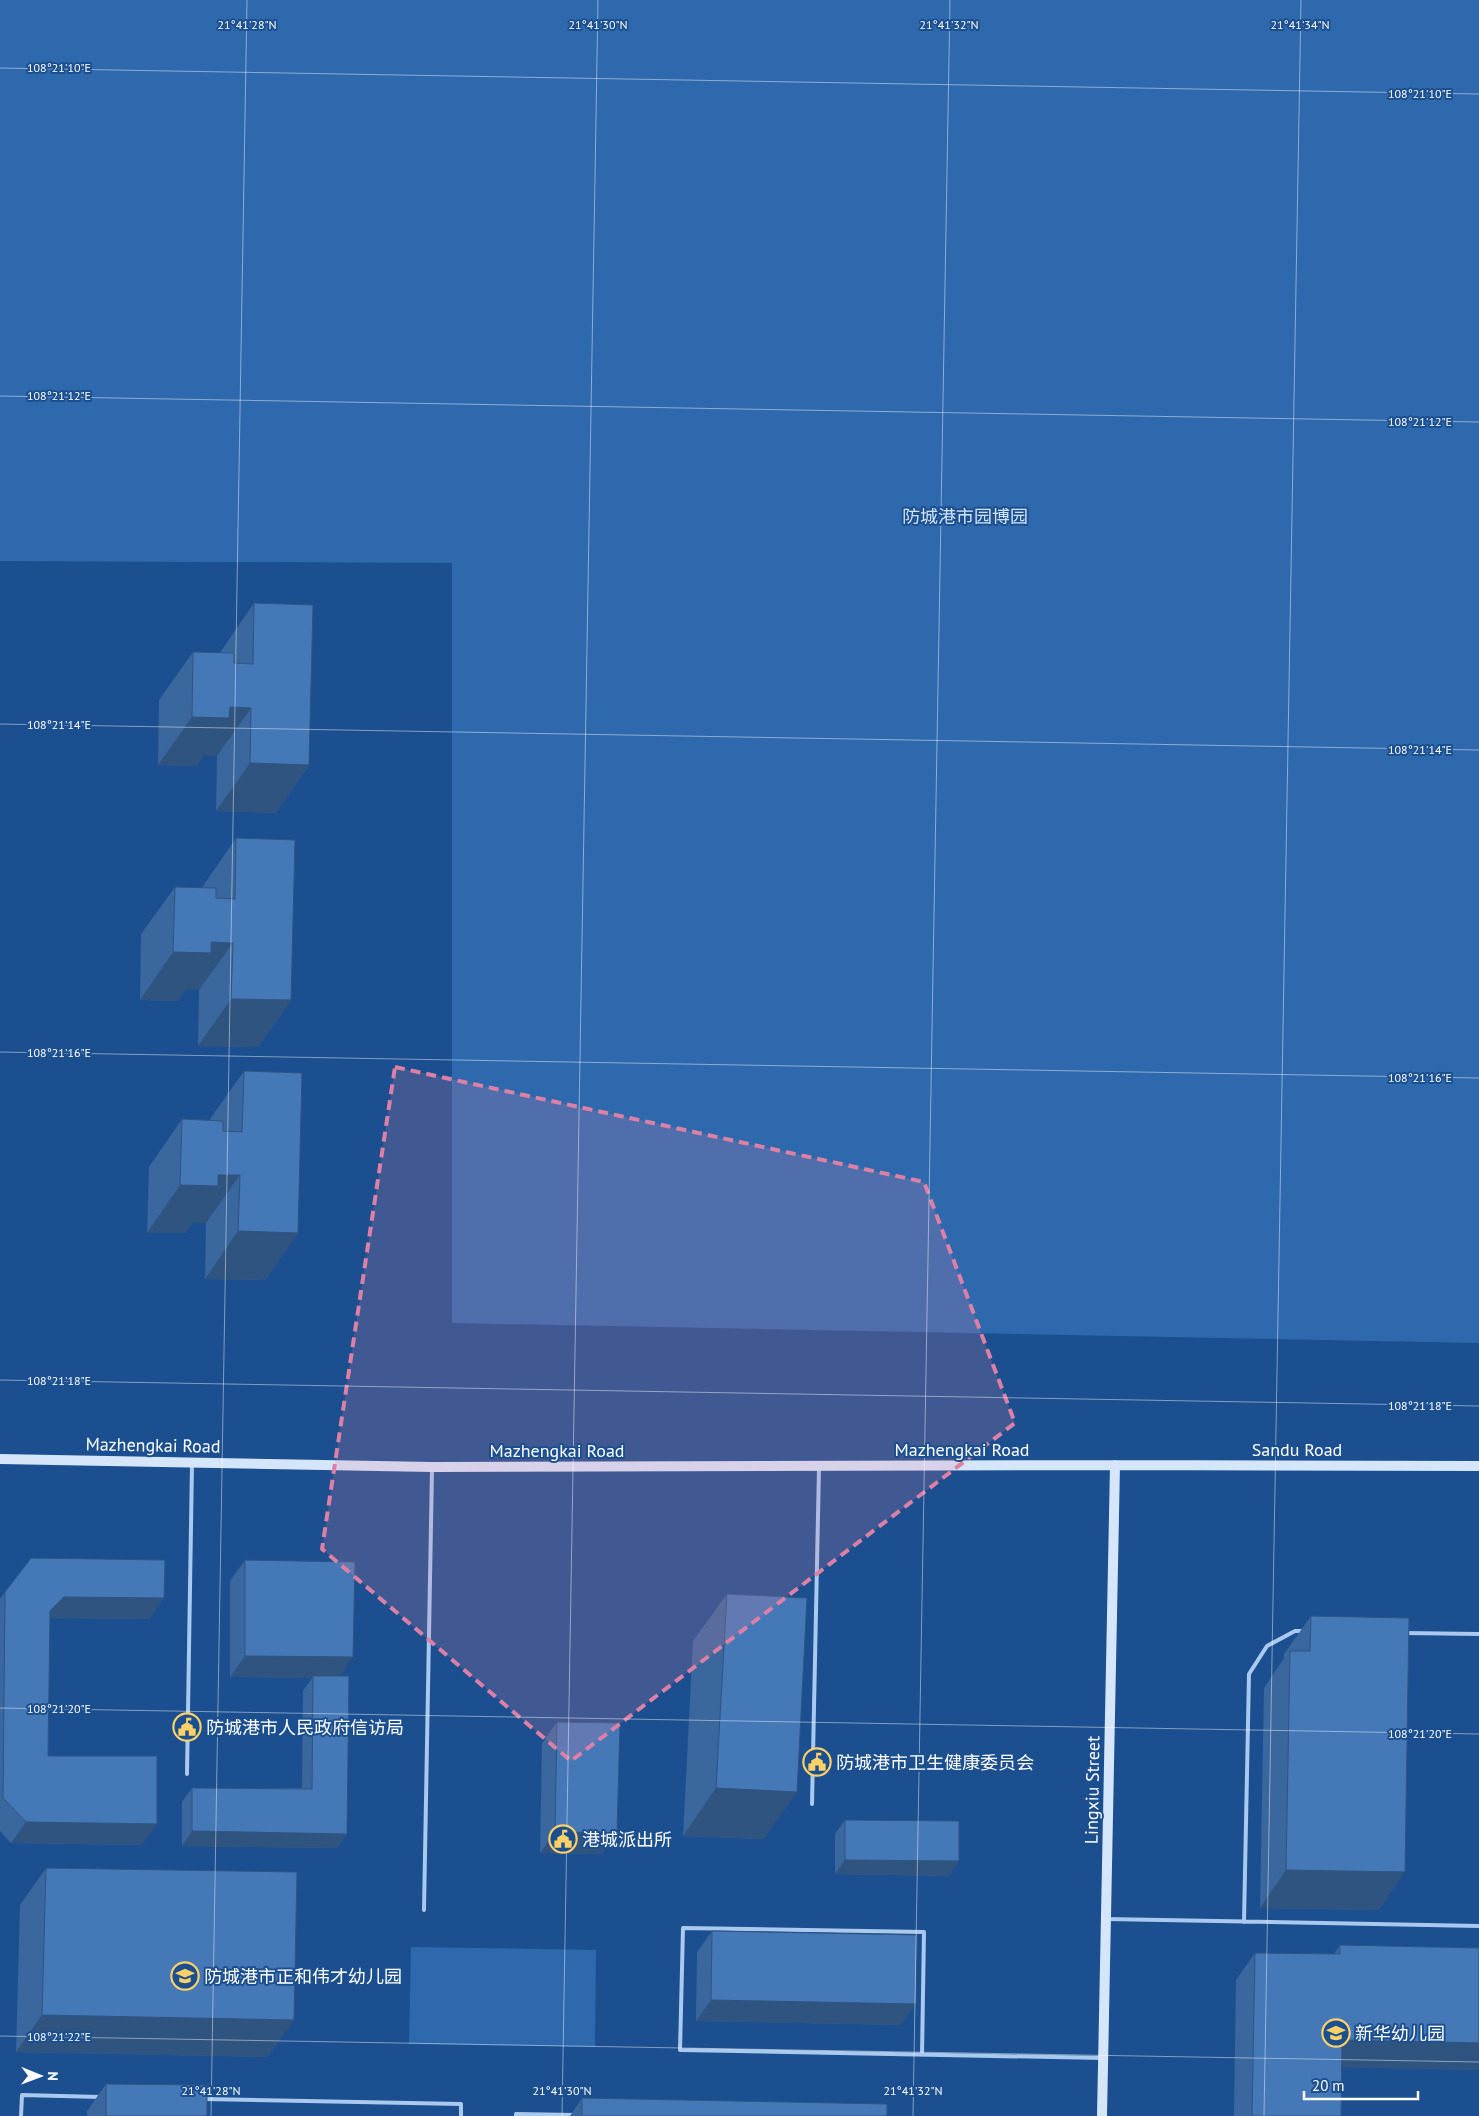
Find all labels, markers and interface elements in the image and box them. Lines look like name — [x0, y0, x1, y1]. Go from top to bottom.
text: 21°41'28"N — [217, 17, 277, 32]
text: 21°41'30"N — [568, 17, 628, 32]
text: 21°41'32"N — [919, 17, 979, 32]
text: 21°41'34"N — [1270, 17, 1330, 32]
text: 108°21'10"E — [27, 60, 91, 75]
text: 108°21'10"E — [1388, 86, 1452, 101]
text: 108°21'12"E — [27, 388, 91, 403]
text: 108°21'12"E — [1388, 414, 1452, 429]
park label: 防城港市园博园 — [902, 505, 1028, 528]
text: 108°21'14"E — [27, 717, 91, 732]
text: 108°21'14"E — [1388, 742, 1452, 757]
text: 108°21'16"E — [27, 1045, 91, 1060]
text: 108°21'16"E — [1388, 1070, 1452, 1085]
text: 108°21'18"E — [27, 1373, 91, 1388]
text: 108°21'18"E — [1388, 1398, 1452, 1413]
street label: Mazhengkai Road — [85, 1432, 221, 1458]
street label: Mazhengkai Road — [895, 1438, 1030, 1461]
street label: Sandu Road — [1252, 1438, 1342, 1461]
street label: Mazhengkai Road — [490, 1439, 625, 1462]
text: 108°21'20"E — [27, 1701, 91, 1716]
public building icon: 防城港市人民政府信访局 — [172, 1712, 202, 1742]
place label: 防城港市人民政府信访局 — [206, 1716, 404, 1739]
text: 108°21'20"E — [1388, 1726, 1452, 1741]
street label: Lingxiu Street — [1080, 1736, 1104, 1844]
public building icon: 防城港市卫生健康委员会 — [802, 1747, 832, 1777]
place label: 防城港市卫生健康委员会 — [836, 1751, 1034, 1774]
public building icon: 港城派出所 — [548, 1824, 578, 1854]
place label: 港城派出所 — [582, 1828, 672, 1851]
school or university icon: 防城港市正和伟才幼儿园 — [170, 1961, 200, 1991]
place label: 防城港市正和伟才幼儿园 — [204, 1965, 402, 1988]
school or university icon: 新华幼儿园 — [1321, 2018, 1351, 2048]
place label: 新华幼儿园 — [1355, 2022, 1445, 2045]
text: 108°21'22"E — [27, 2029, 91, 2044]
north arrow — [15, 2051, 65, 2101]
scale bar — [1304, 2068, 1418, 2100]
text: N — [44, 2071, 62, 2081]
text: 20 m — [1312, 2076, 1345, 2095]
text: 21°41'28"N — [181, 2083, 241, 2098]
text: 21°41'30"N — [532, 2083, 592, 2098]
text: 21°41'32"N — [883, 2083, 943, 2098]

